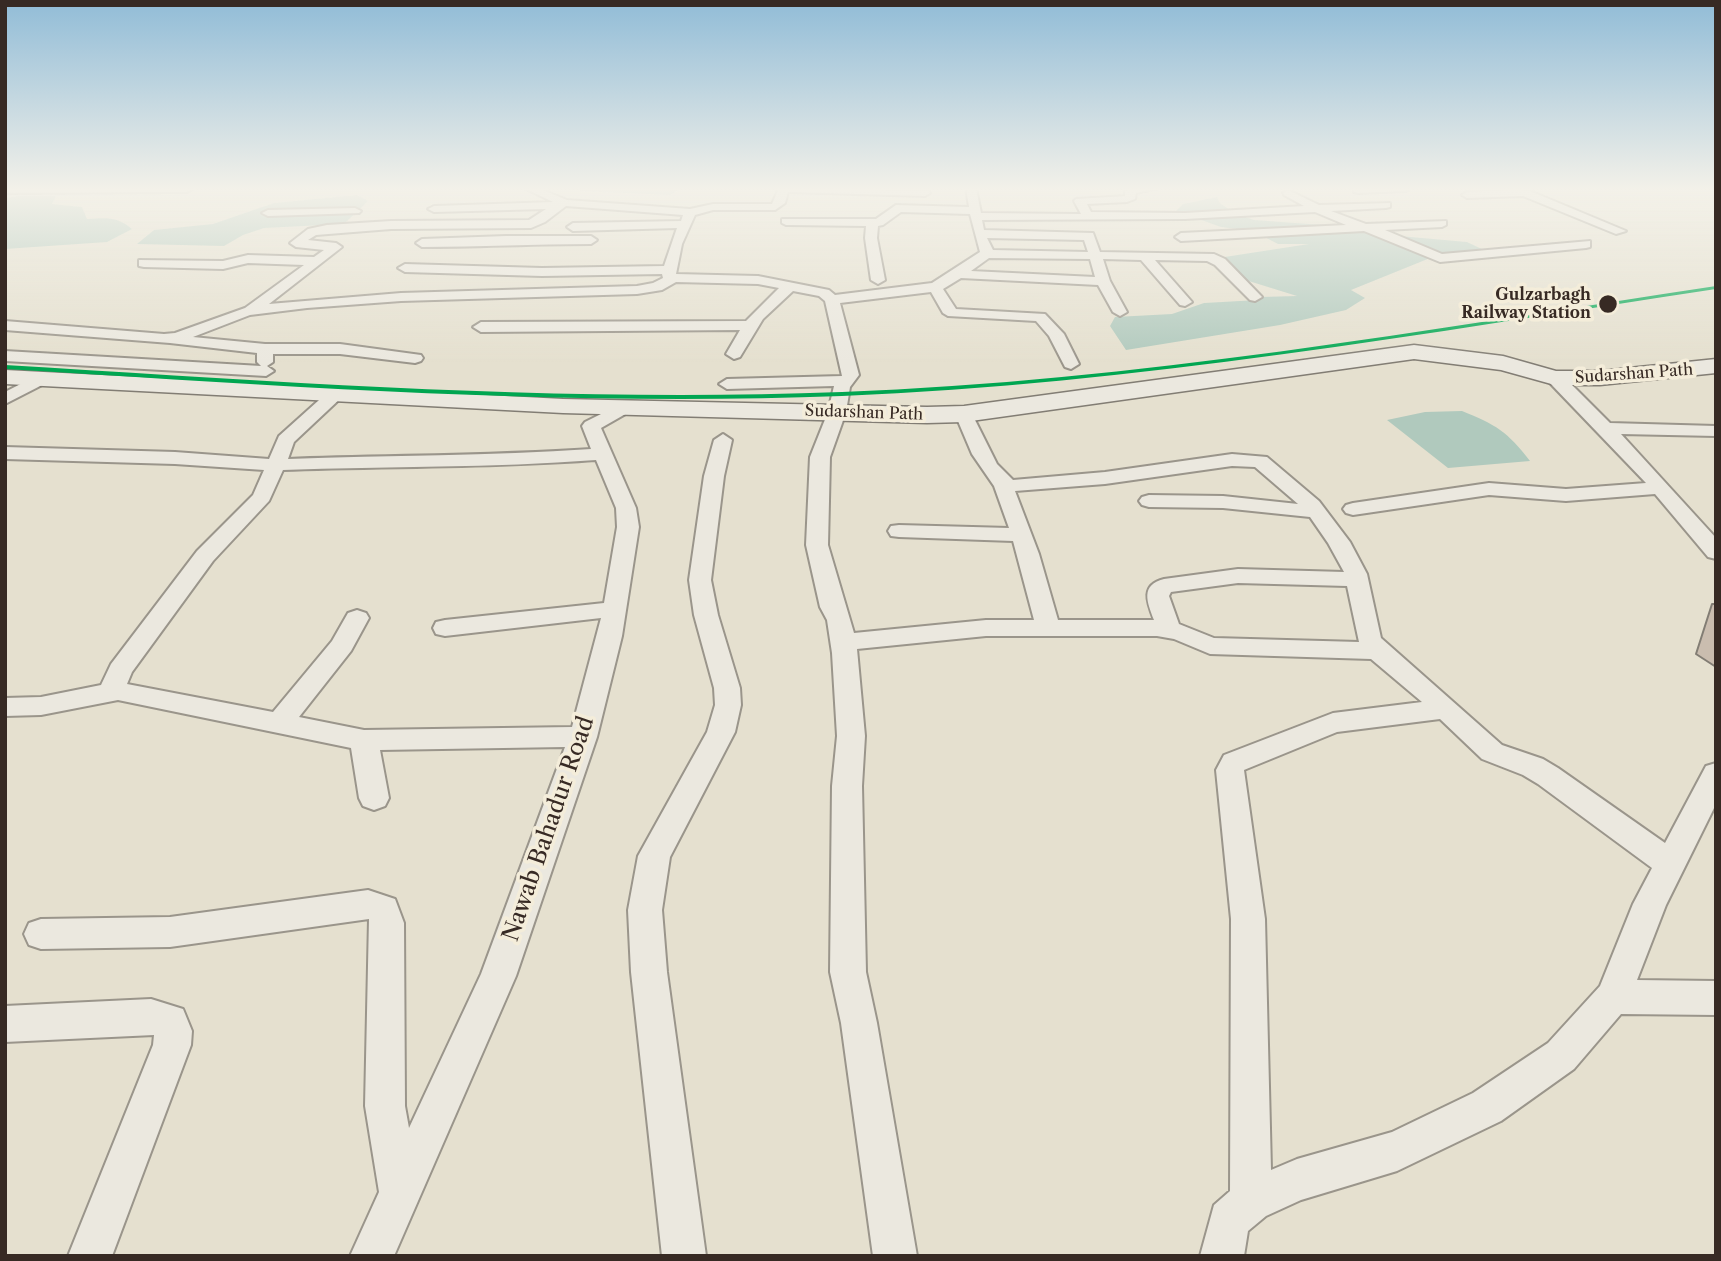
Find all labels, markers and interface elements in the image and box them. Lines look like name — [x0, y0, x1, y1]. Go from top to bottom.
place label: Gulzarbagh Railway Station — [1461, 285, 1591, 323]
marker: Gulzarbagh Railway Station — [1597, 293, 1619, 315]
street label: Sudarshan Path — [1574, 360, 1694, 388]
street label: Sudarshan Path — [804, 401, 924, 425]
street label: Nawab Bahadur Road — [498, 713, 600, 945]

